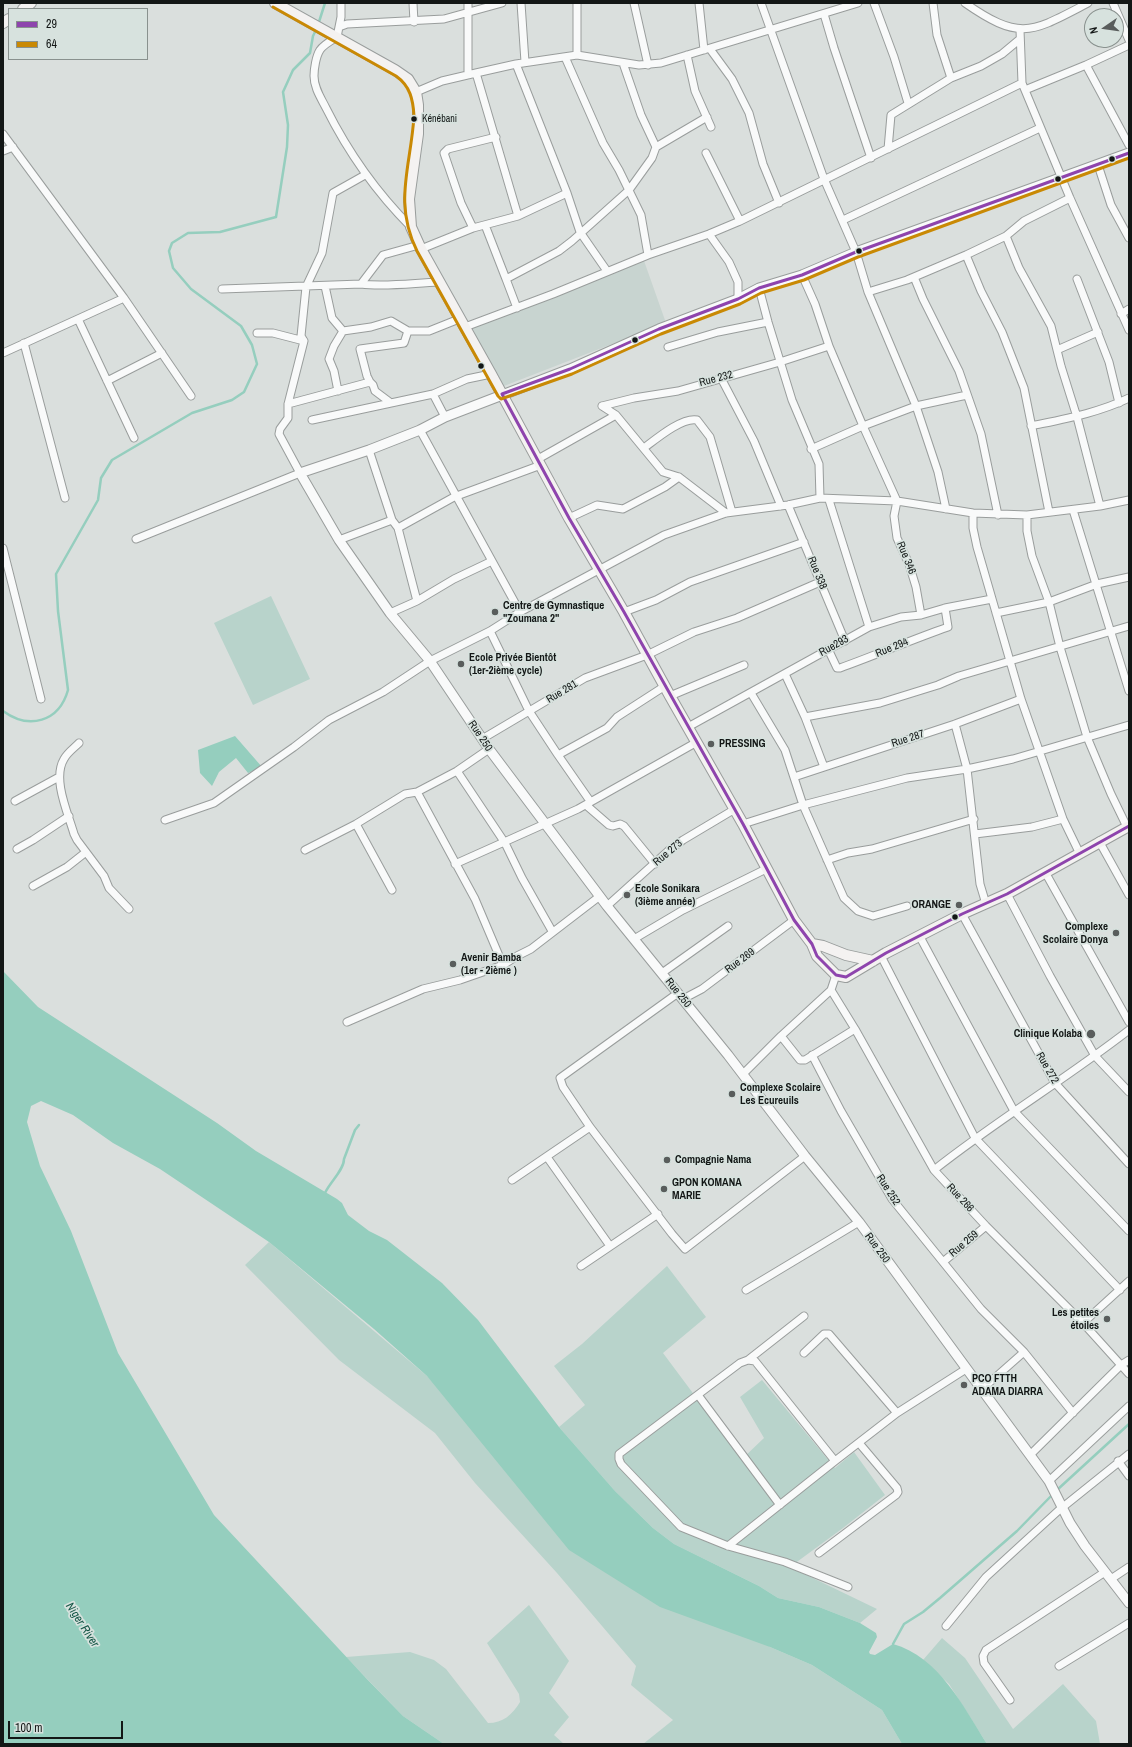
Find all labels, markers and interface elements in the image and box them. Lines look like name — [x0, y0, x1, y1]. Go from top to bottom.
legend — [8, 8, 148, 60]
north arrow — [1084, 8, 1124, 48]
text: 29 — [46, 16, 57, 32]
text: N — [1086, 26, 1101, 35]
text: 64 — [46, 36, 57, 52]
place label: Kénébani — [422, 113, 457, 125]
marker: Kénébani — [409, 114, 419, 124]
unlabelled marker — [1107, 154, 1117, 164]
unlabelled marker — [1053, 174, 1063, 184]
unlabelled marker — [854, 246, 864, 256]
unlabelled marker — [630, 335, 640, 345]
unlabelled marker — [476, 361, 486, 371]
street label: Rue 232 — [698, 368, 734, 390]
street label: Rue 346 — [893, 540, 919, 576]
street label: Rue 338 — [804, 555, 830, 591]
place label: Centre de Gymnastique "Zoumana 2" — [503, 599, 604, 625]
marker: Centre de Gymnastique "Zoumana 2" — [490, 607, 500, 617]
street label: Rue293 — [817, 633, 851, 659]
street label: Rue 294 — [874, 635, 910, 661]
place label: Ecole Privée Bientôt (1er-2ième cycle) — [469, 651, 556, 677]
marker: Ecole Privée Bientôt (1er-2ième cycle) — [456, 659, 466, 669]
street label: Rue 281 — [544, 678, 580, 706]
street label: Rue 250 — [465, 718, 495, 754]
street label: Rue 287 — [890, 727, 926, 751]
place label: PRESSING — [719, 737, 766, 751]
marker: PRESSING — [706, 739, 716, 749]
street label: Rue 273 — [651, 837, 685, 869]
place label: Ecole Sonikara (3ième année) — [635, 882, 700, 908]
marker: Ecole Sonikara (3ième année) — [622, 890, 632, 900]
place label: ORANGE — [911, 898, 951, 912]
marker: ORANGE — [954, 900, 964, 910]
unlabelled marker — [950, 912, 960, 922]
place label: Complexe Scolaire Donya — [1043, 920, 1108, 946]
marker: Complexe Scolaire Donya — [1111, 928, 1121, 938]
street label: Rue 269 — [722, 945, 758, 977]
place label: Avenir Bamba (1er - 2ième ) — [461, 951, 521, 977]
marker: Avenir Bamba (1er - 2ième ) — [448, 959, 458, 969]
street label: Rue 250 — [662, 976, 694, 1010]
place label: Clinique Kolaba — [1014, 1027, 1082, 1041]
marker: Clinique Kolaba — [1085, 1028, 1097, 1040]
street label: Rue 272 — [1033, 1050, 1061, 1086]
place label: Complexe Scolaire Les Ecureuils — [740, 1081, 821, 1107]
marker: Complexe Scolaire Les Ecureuils — [727, 1089, 737, 1099]
place label: Compagnie Nama — [675, 1153, 751, 1167]
marker: Compagnie Nama — [662, 1155, 672, 1165]
street label: Rue 252 — [873, 1172, 903, 1208]
place label: GPON KOMANA MARIE — [672, 1176, 742, 1202]
street label: Rue 266 — [944, 1181, 976, 1215]
marker: GPON KOMANA MARIE — [659, 1184, 669, 1194]
street label: Rue 259 — [947, 1228, 981, 1260]
street label: Rue 250 — [862, 1230, 892, 1266]
place label: Les petites étoiles — [1052, 1306, 1099, 1332]
marker: Les petites étoiles — [1102, 1314, 1112, 1324]
place label: PCO FTTH ADAMA DIARRA — [972, 1372, 1043, 1398]
marker: PCO FTTH ADAMA DIARRA — [959, 1380, 969, 1390]
water label: Niger River — [62, 1600, 102, 1650]
scale bar — [10, 1713, 125, 1739]
text: 100 m — [15, 1720, 42, 1736]

